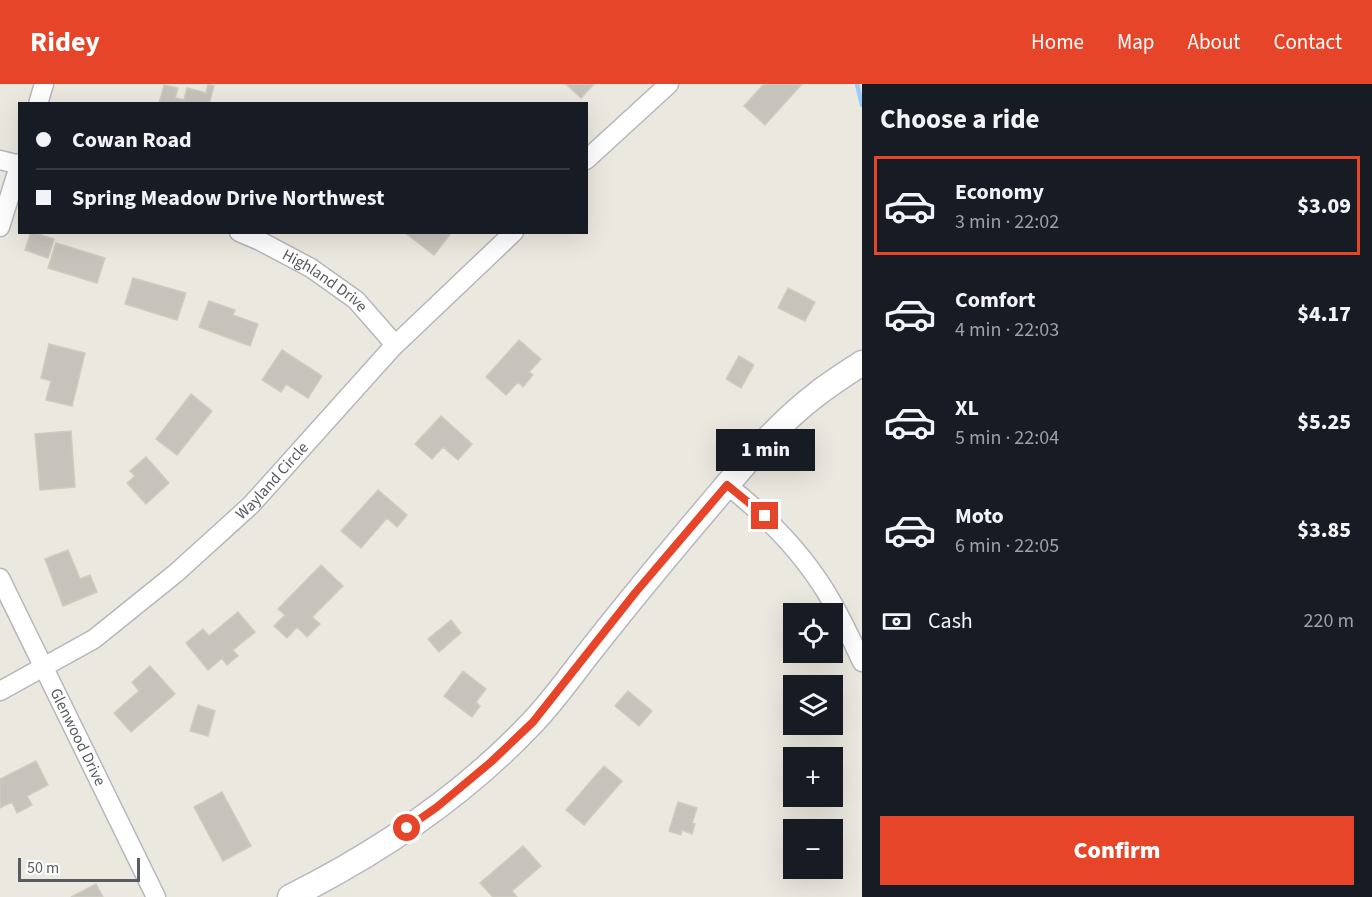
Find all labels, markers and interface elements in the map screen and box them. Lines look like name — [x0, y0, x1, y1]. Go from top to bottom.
text: Ridey — [30, 22, 100, 62]
text: Home — [1031, 27, 1084, 57]
text: Map — [1117, 27, 1155, 57]
text: About — [1188, 27, 1240, 57]
text: Contact — [1273, 27, 1342, 57]
text: Choose a ride — [880, 100, 1040, 139]
text: Cowan Road — [72, 124, 192, 156]
text: Economy — [955, 176, 1044, 208]
icon: car — [883, 179, 937, 233]
text: Spring Meadow Drive Northwest — [72, 182, 385, 214]
text: $3.09 — [1297, 190, 1351, 222]
text: 3 min · 22:02 — [955, 208, 1059, 236]
street label: Highland Drive — [278, 244, 373, 317]
text: Comfort — [955, 284, 1036, 316]
icon: car — [883, 287, 937, 341]
text: $4.17 — [1297, 298, 1351, 330]
text: 4 min · 22:03 — [955, 316, 1059, 344]
text: XL — [955, 392, 979, 424]
icon: car — [883, 395, 937, 449]
text: $5.25 — [1297, 406, 1351, 438]
text: 5 min · 22:04 — [955, 424, 1059, 452]
callout: 1 min — [716, 429, 814, 471]
text: 1 min — [741, 436, 790, 464]
street label: Wayland Circle — [231, 437, 314, 525]
text: Moto — [955, 500, 1004, 532]
route end — [751, 502, 778, 529]
icon: car — [883, 503, 937, 557]
text: $3.85 — [1297, 514, 1351, 546]
text: 6 min · 22:05 — [955, 532, 1059, 560]
map controls — [783, 603, 843, 879]
button: locate — [783, 603, 843, 663]
icon: cash — [880, 605, 913, 638]
text: Cash — [928, 605, 973, 637]
text: 220 m — [1304, 607, 1354, 635]
button: layers — [783, 675, 843, 735]
street label: Glenwood Drive — [45, 684, 111, 790]
button: + — [783, 747, 843, 807]
route start — [393, 814, 420, 841]
button: Confirm — [880, 816, 1354, 885]
button: − — [783, 819, 843, 879]
scale bar — [18, 855, 140, 882]
text: 50 m — [27, 857, 59, 879]

